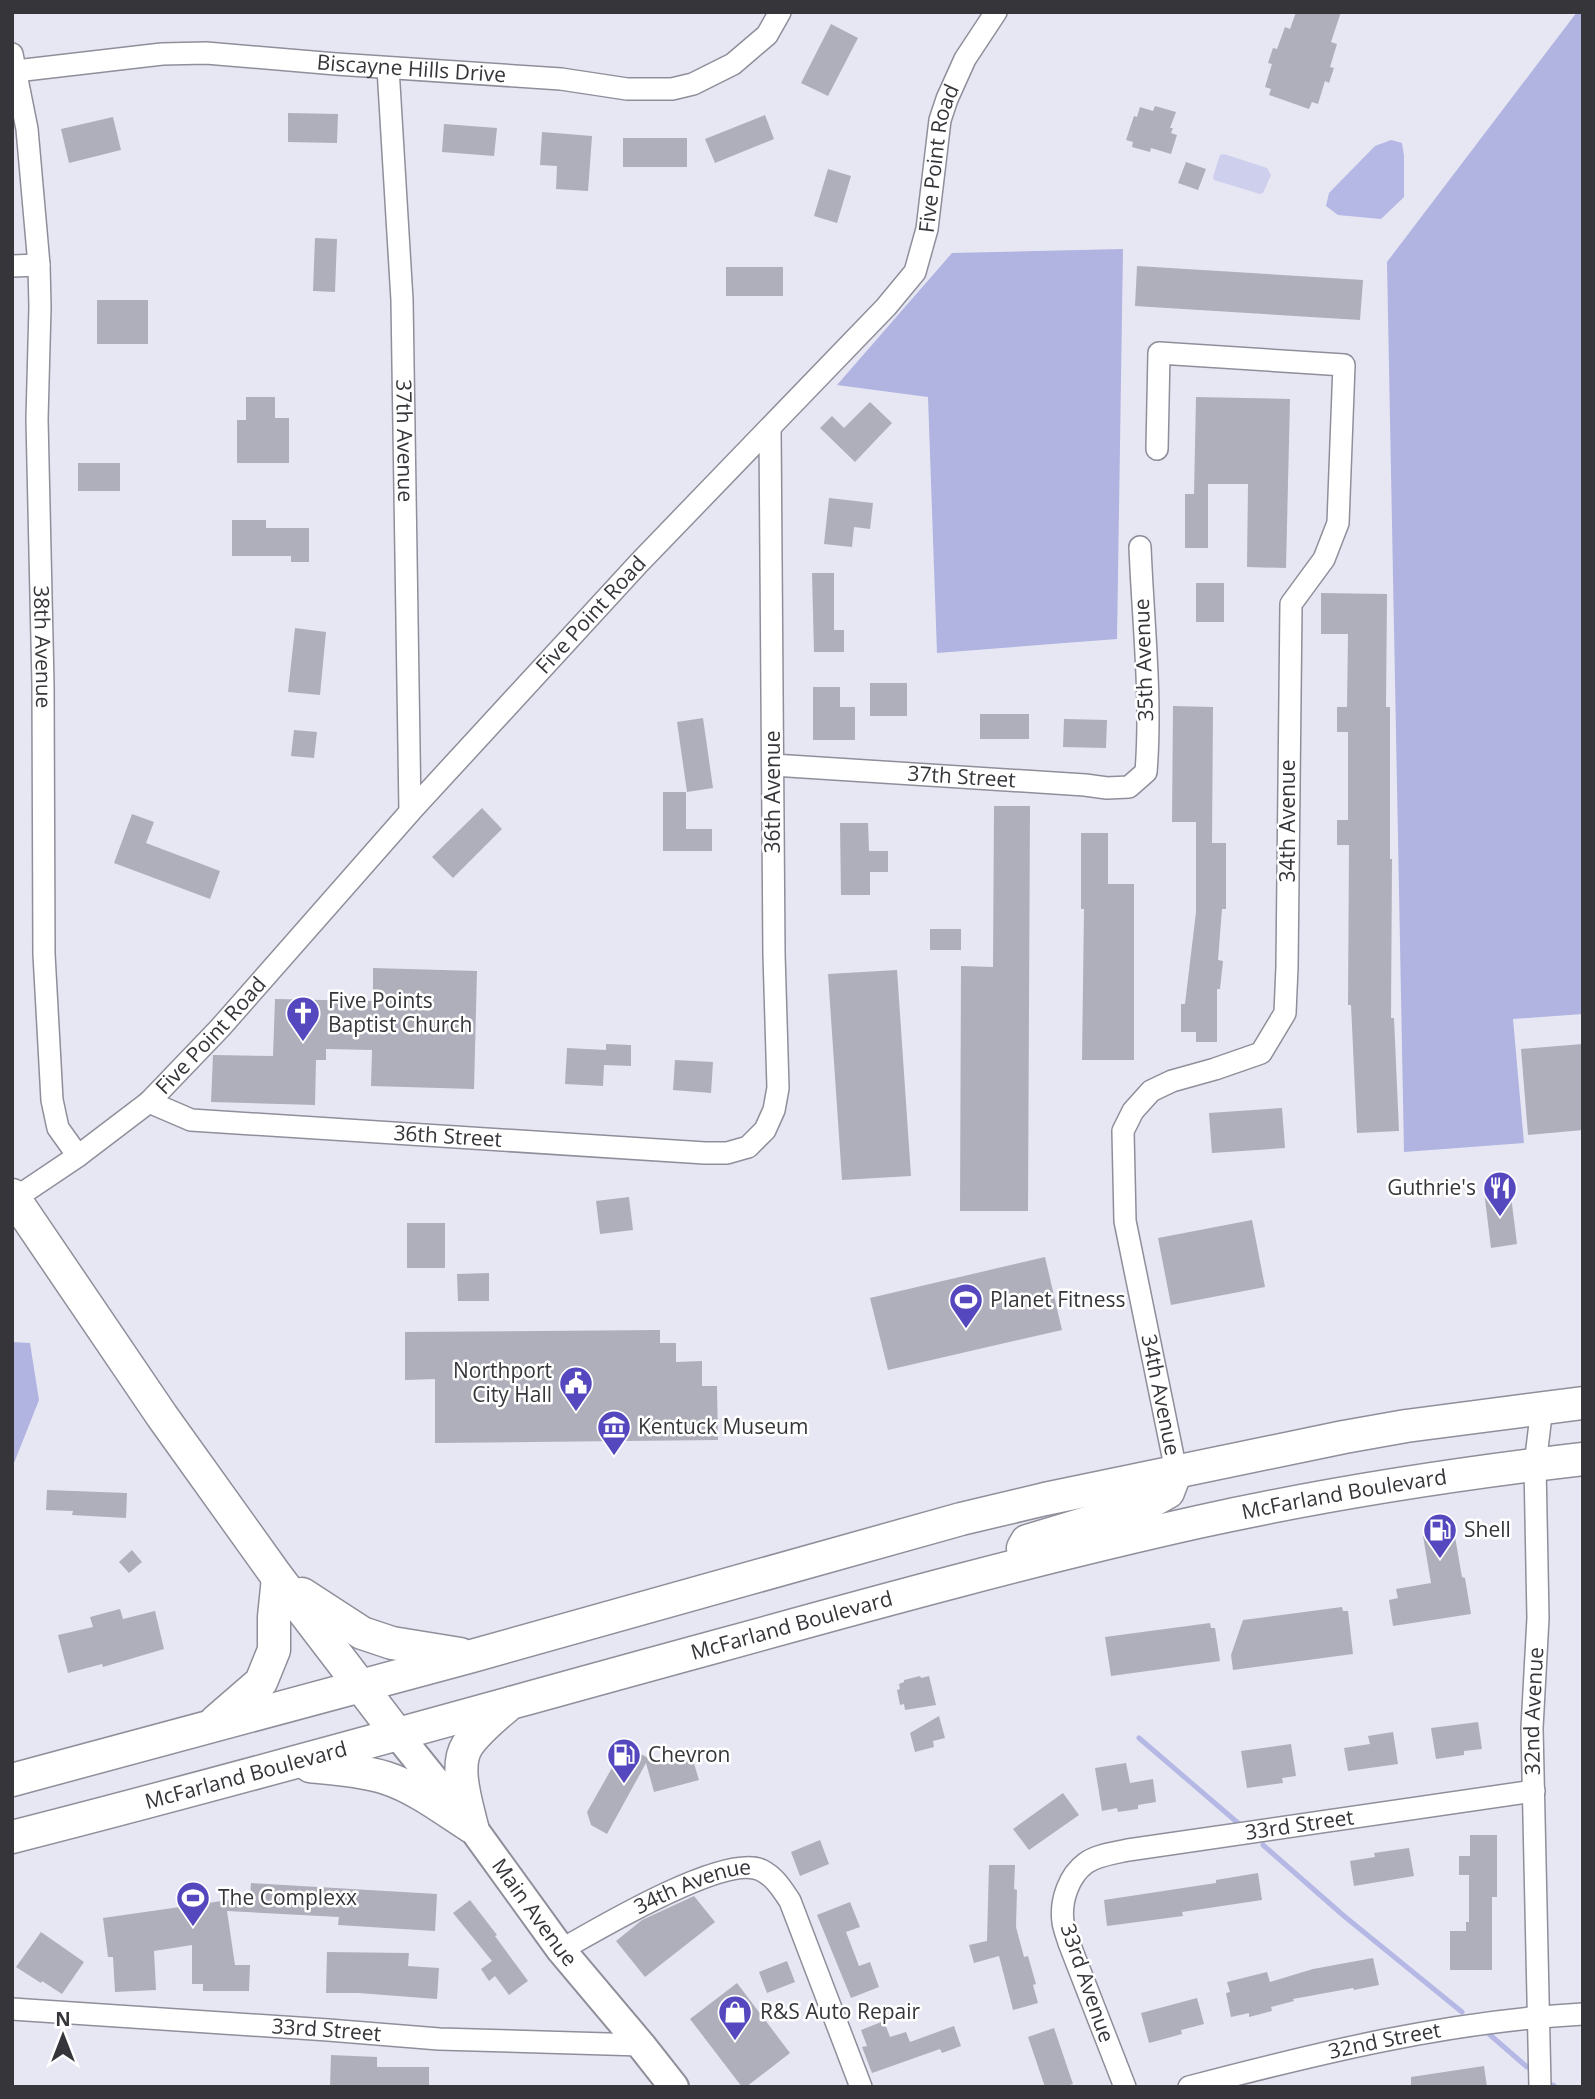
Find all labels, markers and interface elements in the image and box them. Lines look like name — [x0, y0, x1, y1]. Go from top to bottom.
street label: Biscayne Hills Drive — [316, 47, 507, 88]
street label: Five Point Road — [912, 79, 965, 234]
street label: 37th Avenue — [390, 379, 420, 502]
street label: Five Point Road — [529, 550, 652, 679]
street label: 38th Avenue — [28, 585, 58, 708]
street label: 35th Avenue — [1127, 598, 1159, 722]
street label: 36th Avenue — [758, 731, 786, 853]
street label: 37th Street — [907, 759, 1017, 794]
street label: 34th Avenue — [1273, 760, 1301, 882]
street label: Five Point Road — [149, 970, 272, 1100]
place label: Five Points Baptist Church — [328, 986, 472, 1038]
church icon: Five Points Baptist Church — [284, 994, 322, 1043]
street label: 36th Street — [393, 1118, 503, 1153]
restaurant icon: Guthrie's — [1481, 1169, 1519, 1218]
place label: Guthrie's — [1387, 1173, 1476, 1201]
sports icon: Planet Fitness — [947, 1281, 985, 1330]
place label: Planet Fitness — [990, 1285, 1126, 1313]
street label: 34th Avenue — [1135, 1332, 1187, 1458]
place label: Northport City Hall — [453, 1356, 552, 1408]
public building icon: Northport City Hall — [557, 1364, 595, 1413]
museum icon: Kentuck Museum — [595, 1408, 633, 1457]
place label: Kentuck Museum — [638, 1412, 808, 1440]
street label: McFarland Boulevard — [1239, 1462, 1449, 1525]
fuel station icon: Shell — [1421, 1511, 1459, 1560]
place label: Shell — [1464, 1515, 1511, 1543]
street label: McFarland Boulevard — [688, 1584, 896, 1666]
street label: 32nd Avenue — [1517, 1646, 1549, 1776]
street label: McFarland Boulevard — [142, 1734, 350, 1815]
fuel station icon: Chevron — [605, 1736, 643, 1785]
place label: Chevron — [648, 1740, 730, 1768]
street label: 33rd Street — [1243, 1802, 1356, 1846]
street label: Main Avenue — [486, 1852, 584, 1972]
street label: 34th Avenue — [629, 1852, 752, 1920]
sports icon: The Complexx — [174, 1879, 212, 1928]
place label: The Complexx — [218, 1883, 357, 1911]
street label: 33rd Avenue — [1055, 1919, 1121, 2046]
shop icon: R&S Auto Repair — [716, 1993, 754, 2042]
place label: R&S Auto Repair — [760, 1997, 921, 2025]
north arrow — [28, 2001, 98, 2071]
text: N — [55, 2006, 71, 2032]
street label: 33rd Street — [271, 2011, 382, 2047]
street label: 32nd Street — [1325, 2015, 1443, 2065]

